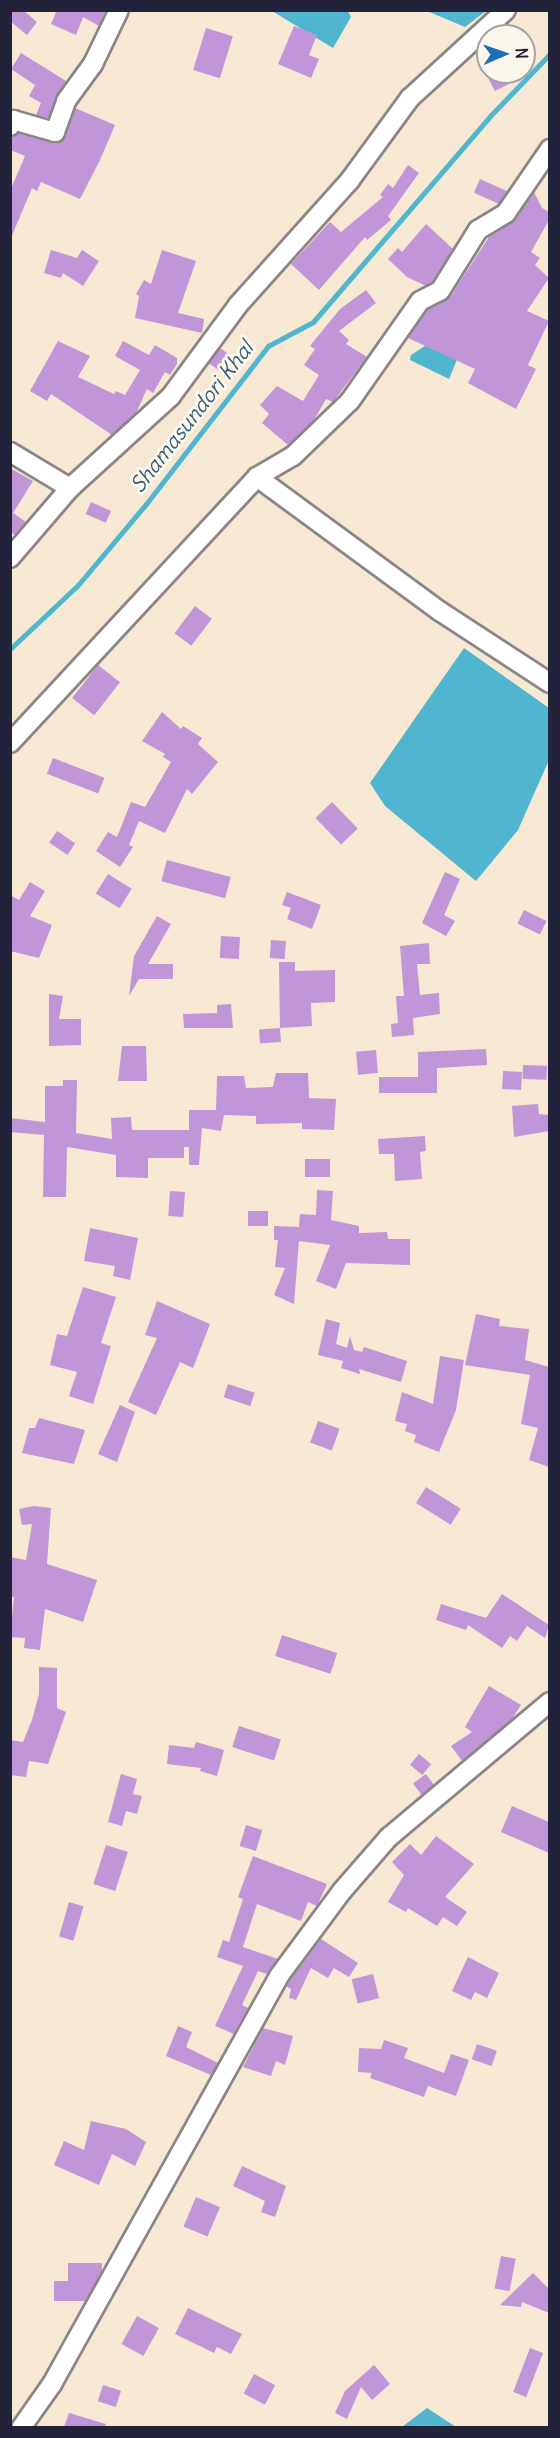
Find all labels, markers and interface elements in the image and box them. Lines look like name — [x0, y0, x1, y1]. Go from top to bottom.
north arrow — [476, 24, 536, 84]
text: N — [512, 48, 532, 59]
water label: Shamasundori Khal — [125, 337, 259, 497]

